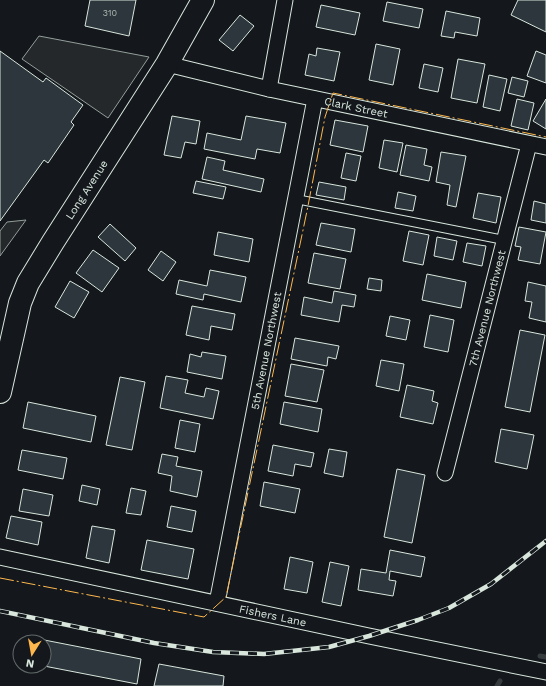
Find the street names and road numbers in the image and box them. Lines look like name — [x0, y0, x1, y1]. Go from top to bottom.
street label: Clark Street — [323, 94, 389, 120]
street label: Long Avenue — [63, 157, 110, 222]
street label: 7th Avenue Northwest — [466, 248, 508, 368]
street label: 5th Avenue Northwest — [248, 290, 284, 411]
street label: Fishers Lane — [238, 602, 308, 629]

